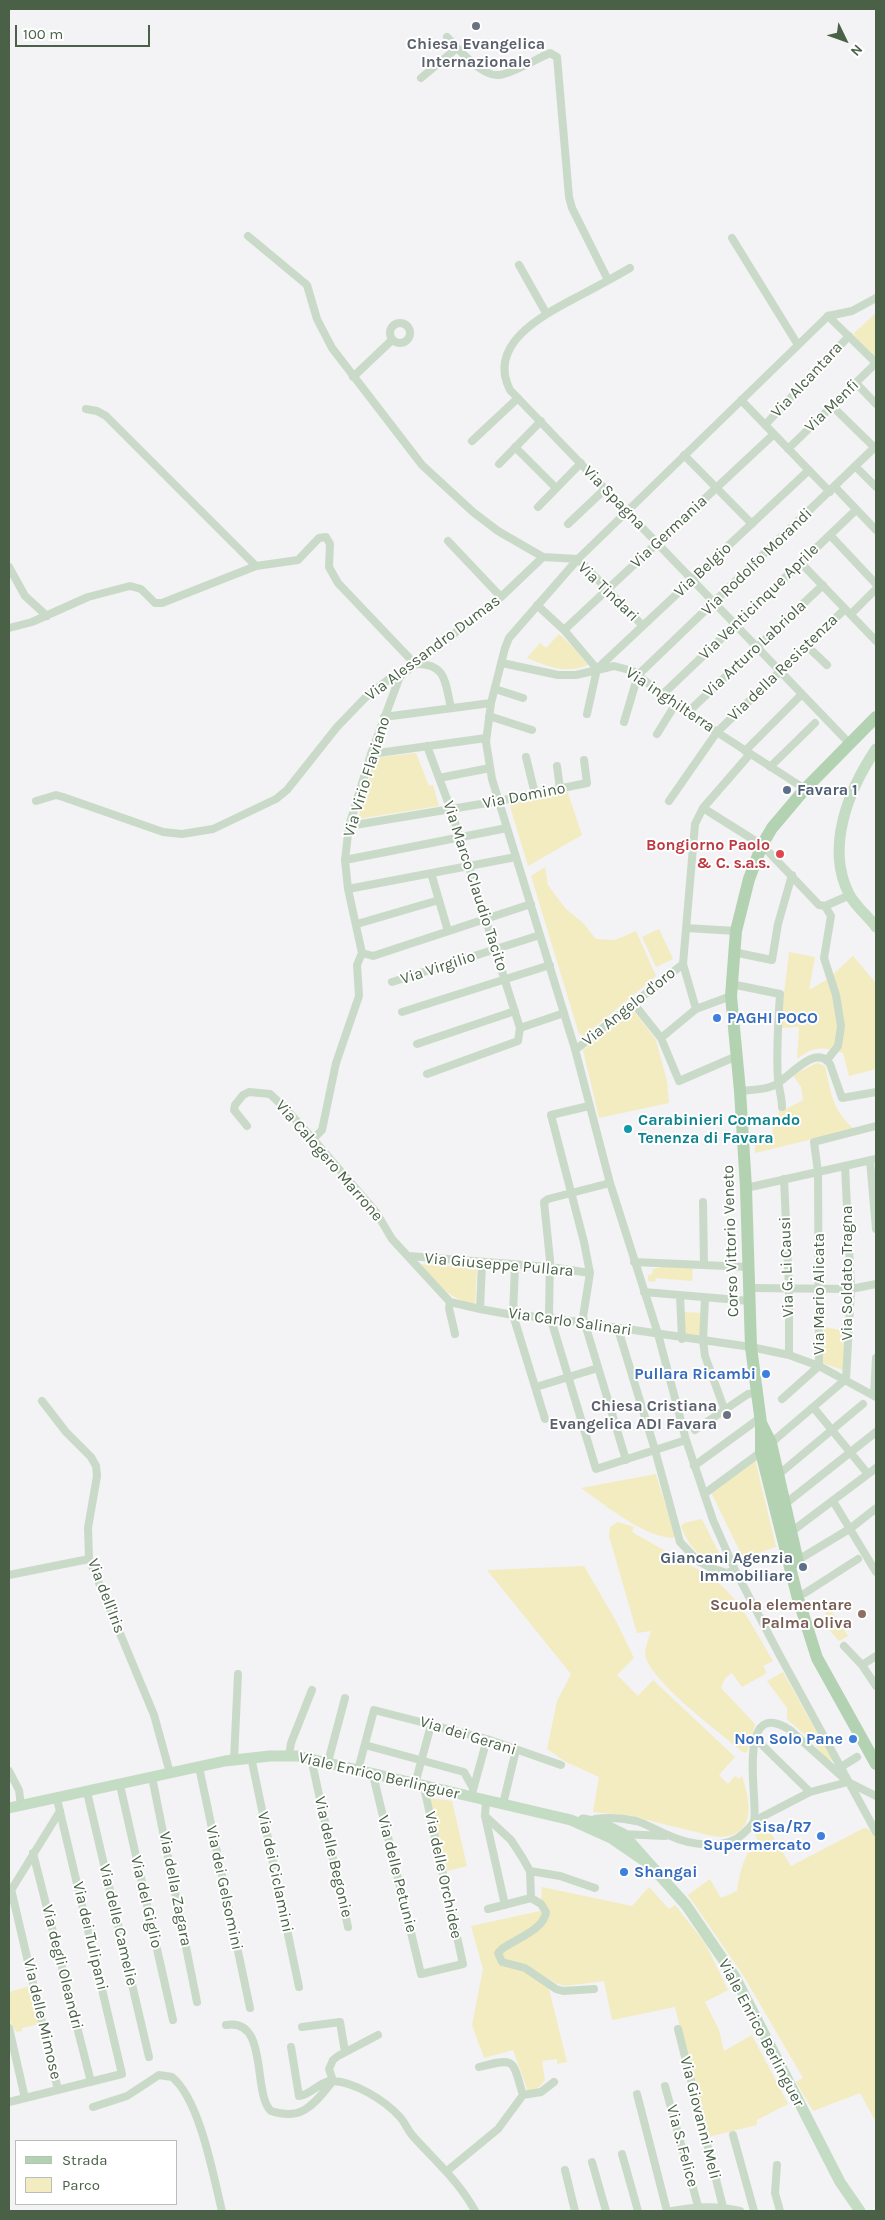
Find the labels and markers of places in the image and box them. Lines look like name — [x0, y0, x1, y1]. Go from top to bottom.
marker: Chiesa Evangelica Internazionale — [470, 20, 482, 32]
place label: Chiesa Evangelica Internazionale — [407, 34, 545, 72]
place label: Favara 1 — [797, 780, 858, 800]
marker: Favara 1 — [781, 784, 793, 796]
place label: Bongiorno Paolo & C. s.a.s. — [646, 835, 770, 873]
marker: Bongiorno Paolo & C. s.a.s. — [774, 848, 786, 860]
place label: PAGHI POCO — [727, 1008, 818, 1028]
marker: PAGHI POCO — [711, 1012, 723, 1024]
place label: Carabinieri Comando Tenenza di Favara — [638, 1110, 800, 1148]
marker: Carabinieri Comando Tenenza di Favara — [622, 1123, 634, 1135]
place label: Pullara Ricambi — [634, 1364, 756, 1384]
marker: Pullara Ricambi — [760, 1368, 772, 1380]
place label: Chiesa Cristiana Evangelica ADI Favara — [549, 1396, 717, 1434]
marker: Chiesa Cristiana Evangelica ADI Favara — [721, 1409, 733, 1421]
place label: Giancani Agenzia Immobiliare — [660, 1548, 793, 1586]
marker: Giancani Agenzia Immobiliare — [797, 1561, 809, 1573]
place label: Scuola elementare Palma Oliva — [710, 1595, 852, 1633]
marker: Scuola elementare Palma Oliva — [856, 1608, 868, 1620]
place label: Non Solo Pane — [734, 1729, 843, 1749]
marker: Non Solo Pane — [847, 1733, 859, 1745]
place label: Sisa/R7 Supermercato — [703, 1817, 811, 1855]
marker: Sisa/R7 Supermercato — [815, 1830, 827, 1842]
place label: Shangai — [634, 1862, 697, 1882]
marker: Shangai — [618, 1866, 630, 1878]

